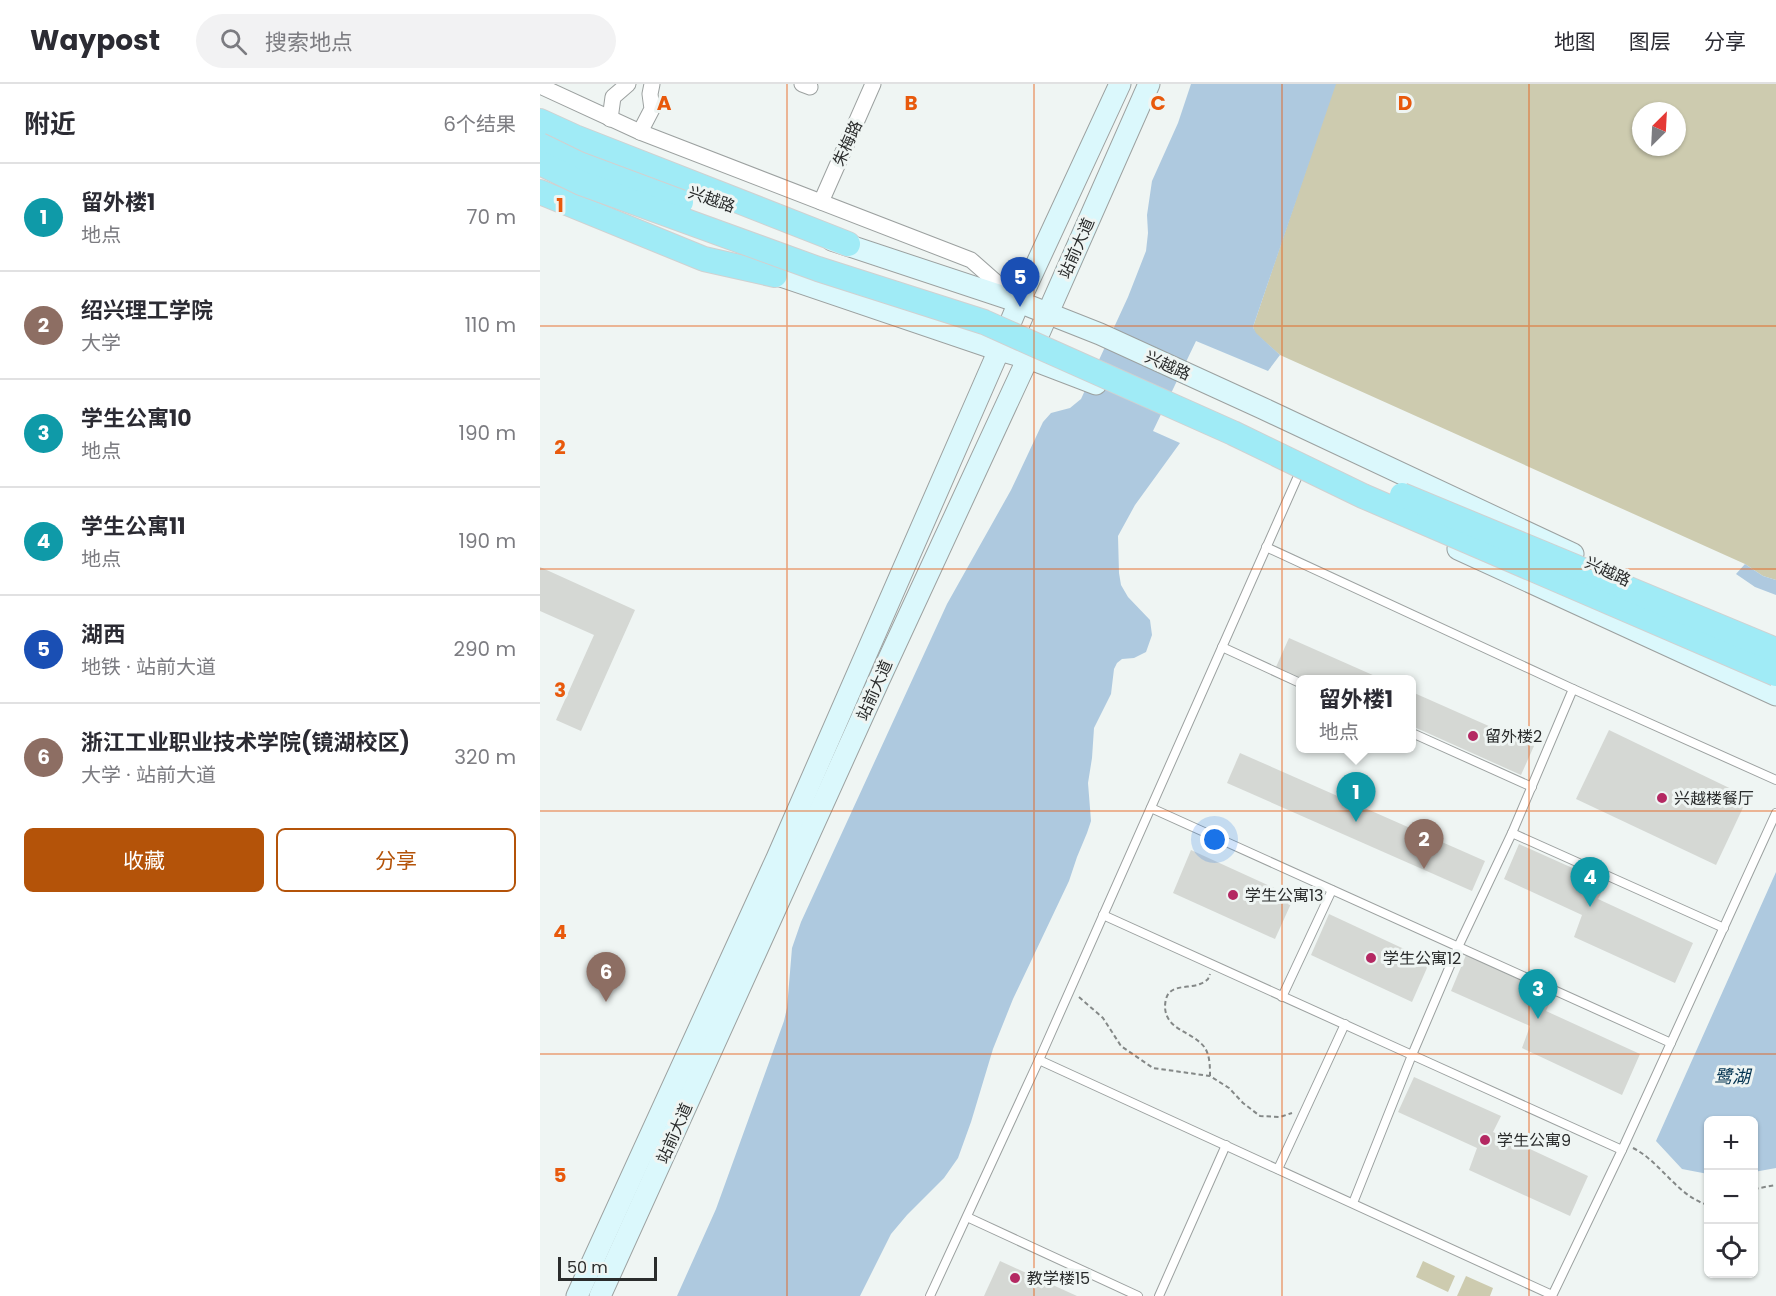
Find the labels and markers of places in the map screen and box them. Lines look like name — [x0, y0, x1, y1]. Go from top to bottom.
pin: 5 — [1000, 258, 1040, 307]
place label: 留外楼2 — [1485, 725, 1542, 748]
marker: 留外楼2 — [1466, 729, 1480, 743]
pin: 1 — [1336, 772, 1376, 822]
place label: 兴越楼餐厅 — [1674, 787, 1754, 810]
marker: 兴越楼餐厅 — [1655, 791, 1669, 805]
pin: 2 — [1404, 820, 1444, 869]
pin: 4 — [1570, 858, 1610, 907]
place label: 学生公寓13 — [1245, 884, 1324, 907]
marker: 学生公寓13 — [1226, 888, 1240, 902]
place label: 学生公寓12 — [1383, 947, 1461, 970]
marker: 学生公寓12 — [1364, 951, 1378, 965]
pin: 6 — [586, 952, 626, 1002]
pin: 3 — [1518, 970, 1558, 1019]
place label: 学生公寓9 — [1497, 1129, 1571, 1152]
marker: 学生公寓9 — [1478, 1133, 1492, 1147]
place label: 教学楼15 — [1027, 1267, 1090, 1290]
marker: 教学楼15 — [1008, 1271, 1022, 1285]

